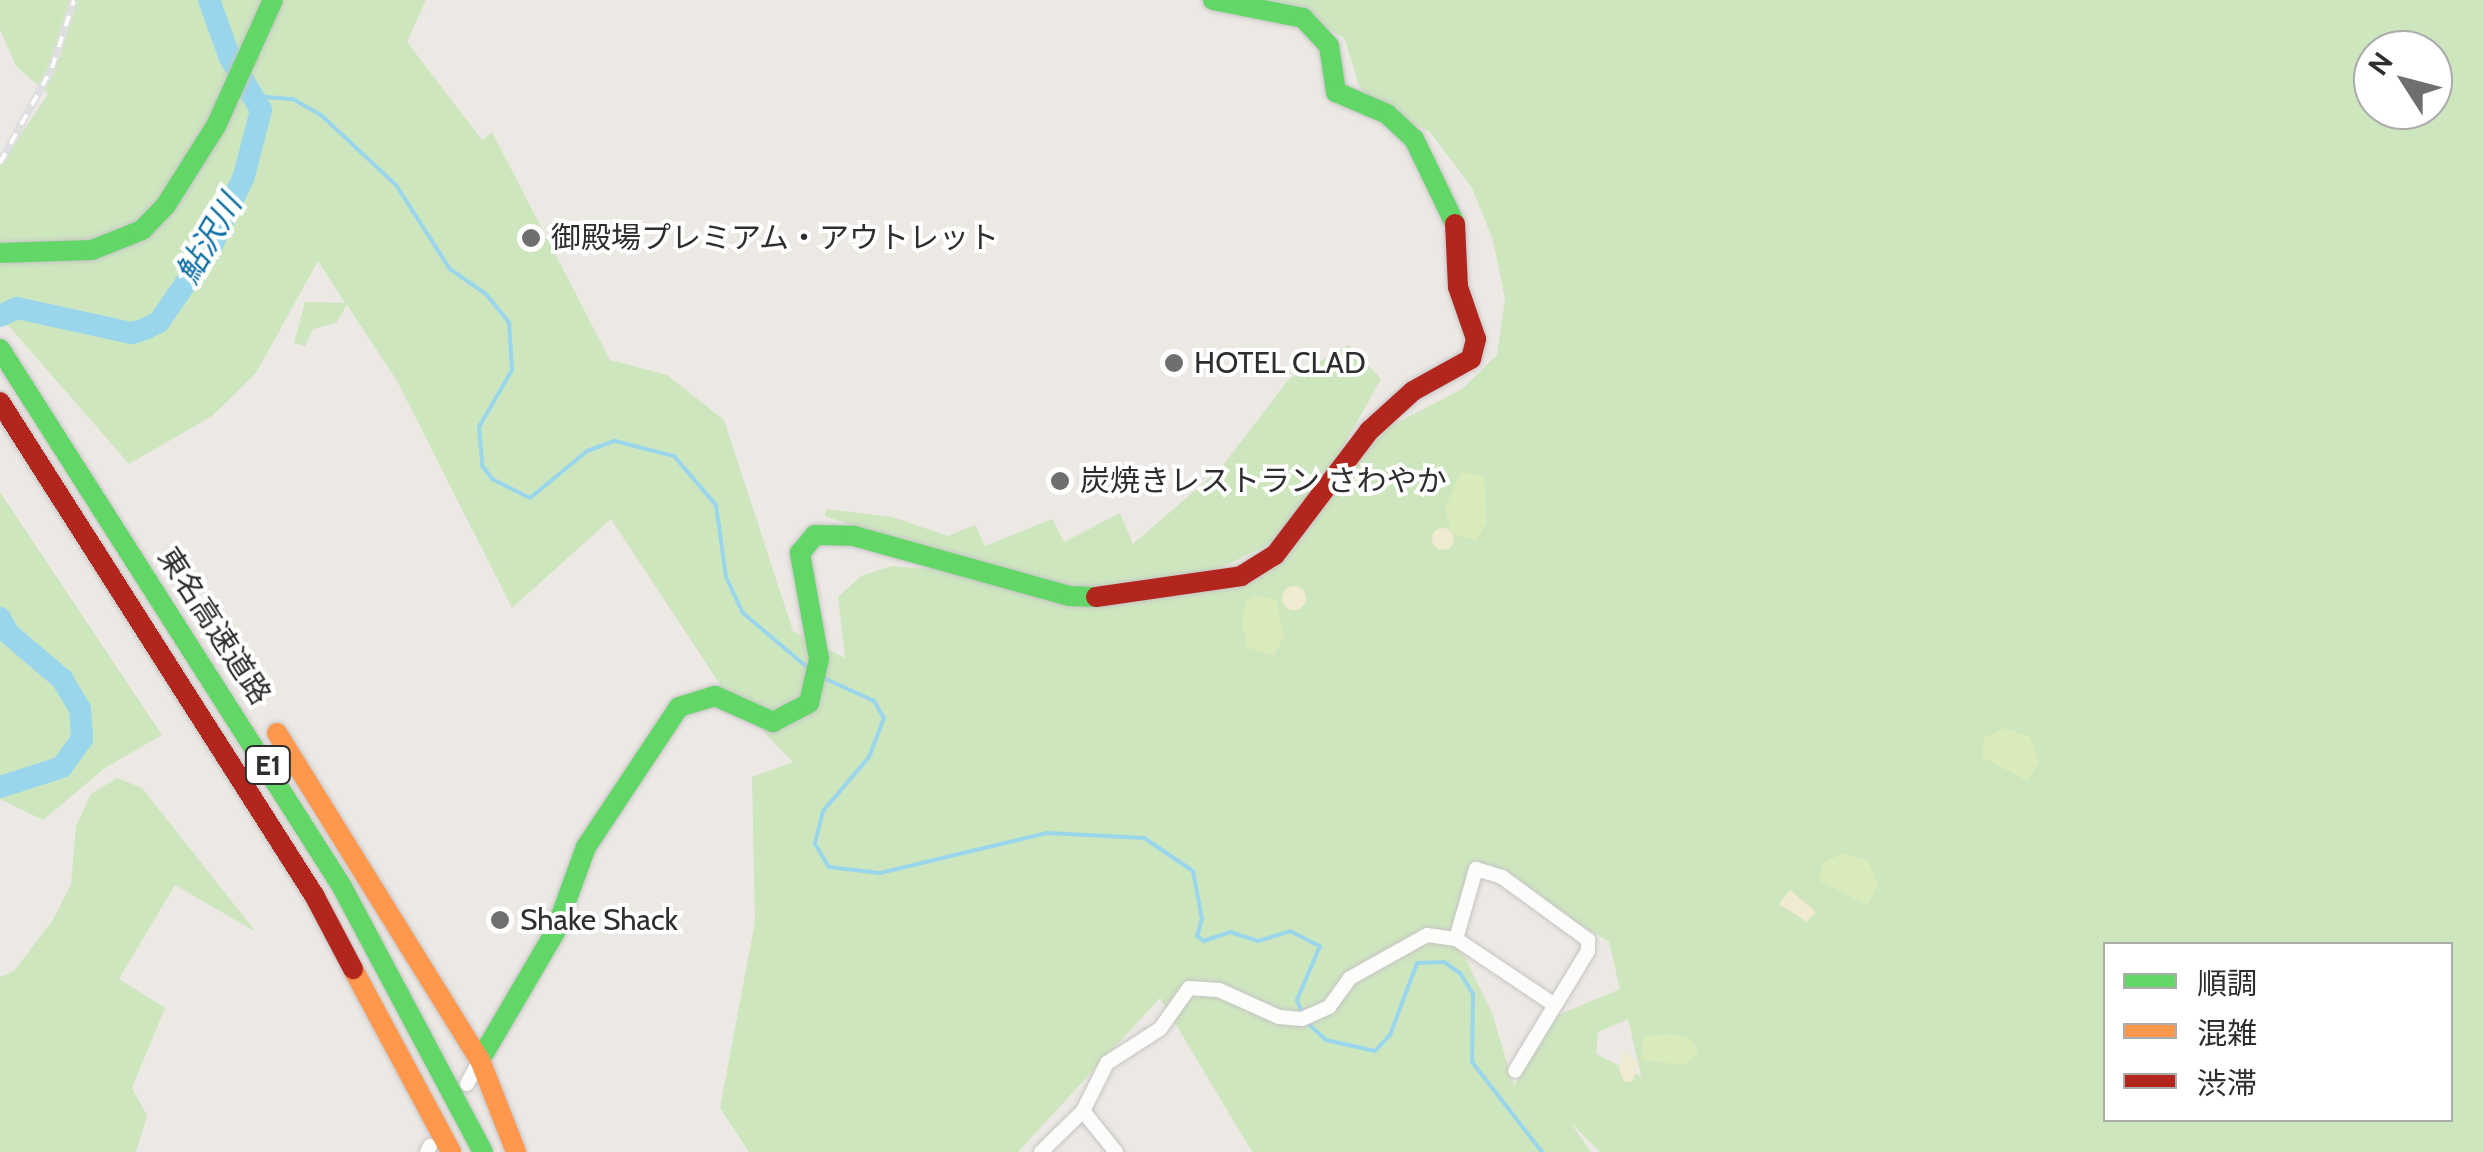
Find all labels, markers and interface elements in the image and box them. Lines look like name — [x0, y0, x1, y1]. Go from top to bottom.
north arrow — [2353, 30, 2453, 130]
text: N — [2361, 46, 2400, 82]
water label: 鮎沢川 — [168, 188, 250, 290]
place label: 御殿場プレミアム・アウトレット — [551, 220, 1001, 256]
marker: 御殿場プレミアム・アウトレット — [520, 227, 542, 249]
place label: HOTEL CLAD — [1194, 345, 1366, 381]
marker: HOTEL CLAD — [1163, 352, 1185, 374]
place label: 炭焼きレストラン さわやか — [1080, 463, 1447, 499]
marker: 炭焼きレストラン さわやか — [1049, 470, 1071, 492]
street label: 東名高速道路 — [150, 541, 278, 711]
road number: E1 — [243, 742, 293, 788]
place label: Shake Shack — [520, 902, 678, 938]
marker: Shake Shack — [489, 909, 511, 931]
legend — [2103, 942, 2453, 1122]
text: 順調 — [2197, 965, 2257, 1002]
text: 混雑 — [2197, 1015, 2257, 1052]
text: 渋滞 — [2197, 1065, 2257, 1102]

